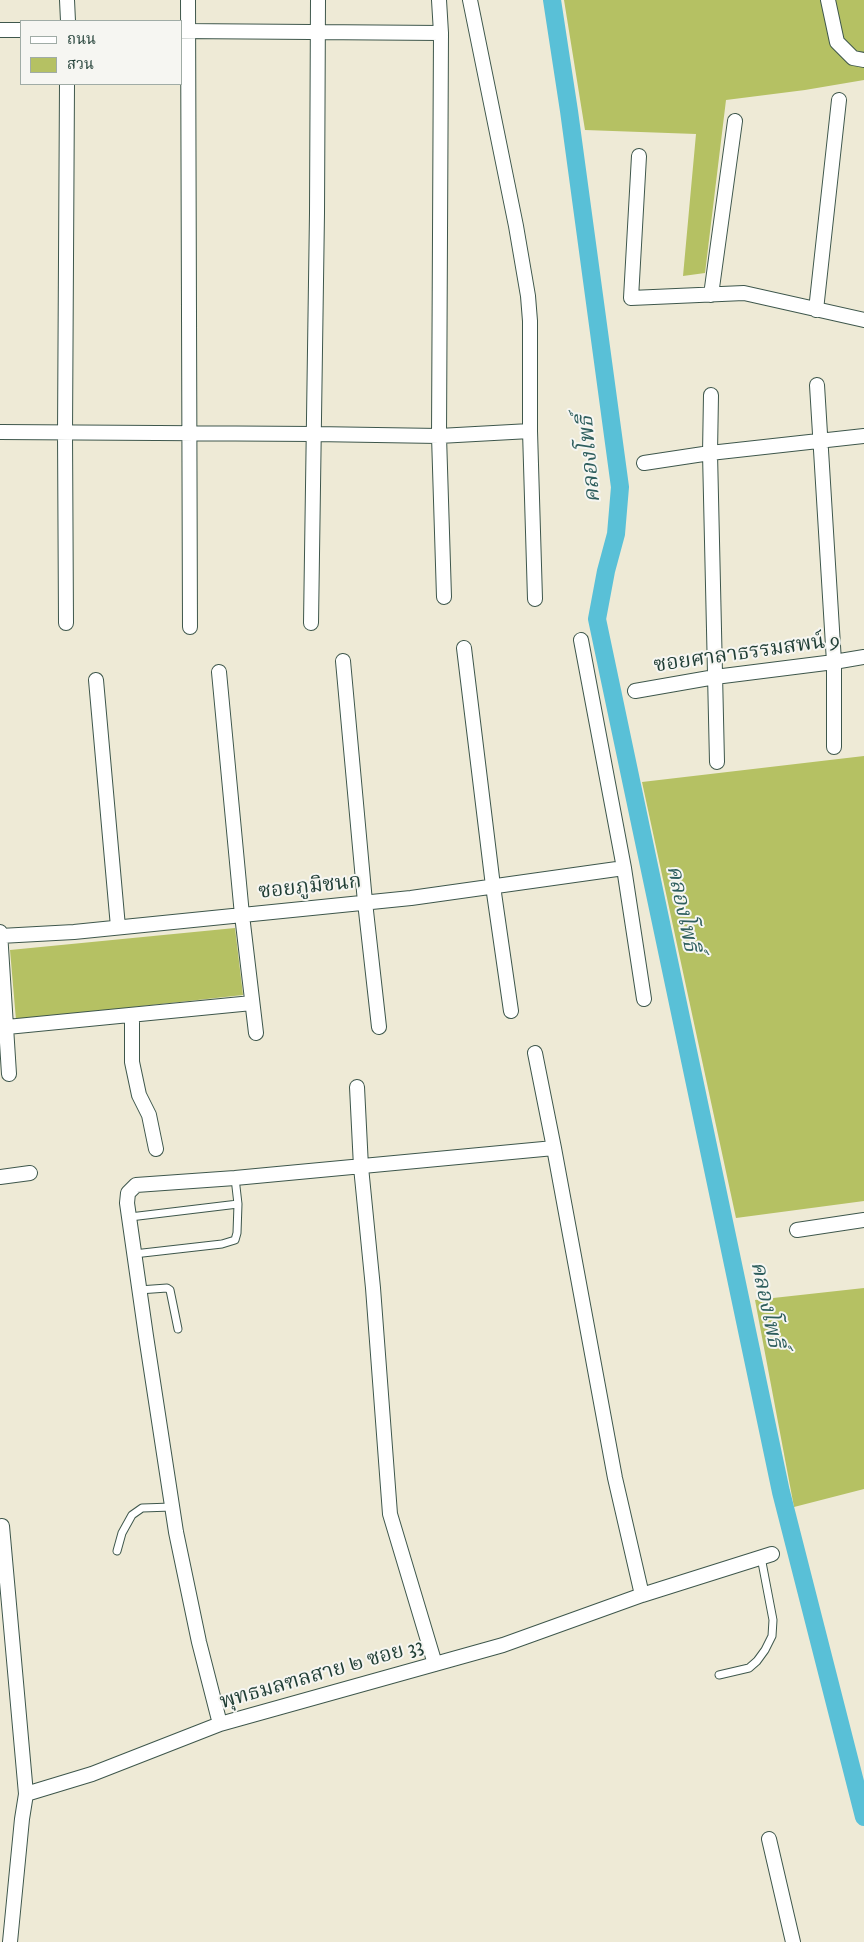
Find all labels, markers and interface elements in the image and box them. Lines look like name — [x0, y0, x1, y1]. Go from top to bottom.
legend — [20, 20, 182, 85]
text: ถนน — [67, 30, 96, 49]
text: สวน — [67, 55, 94, 74]
water label: คลองโพธิ์ — [574, 414, 608, 504]
street label: ซอยศาลาธรรมสพน์ 9 — [652, 628, 842, 680]
water label: คลองโพธิ์ — [659, 863, 703, 955]
street label: ซอยภูมิชนก — [257, 870, 363, 906]
water label: คลองโพธิ์ — [743, 1259, 787, 1351]
street label: พุทธมลฑลสาย ๒ ซอย 33 — [217, 1634, 427, 1716]

